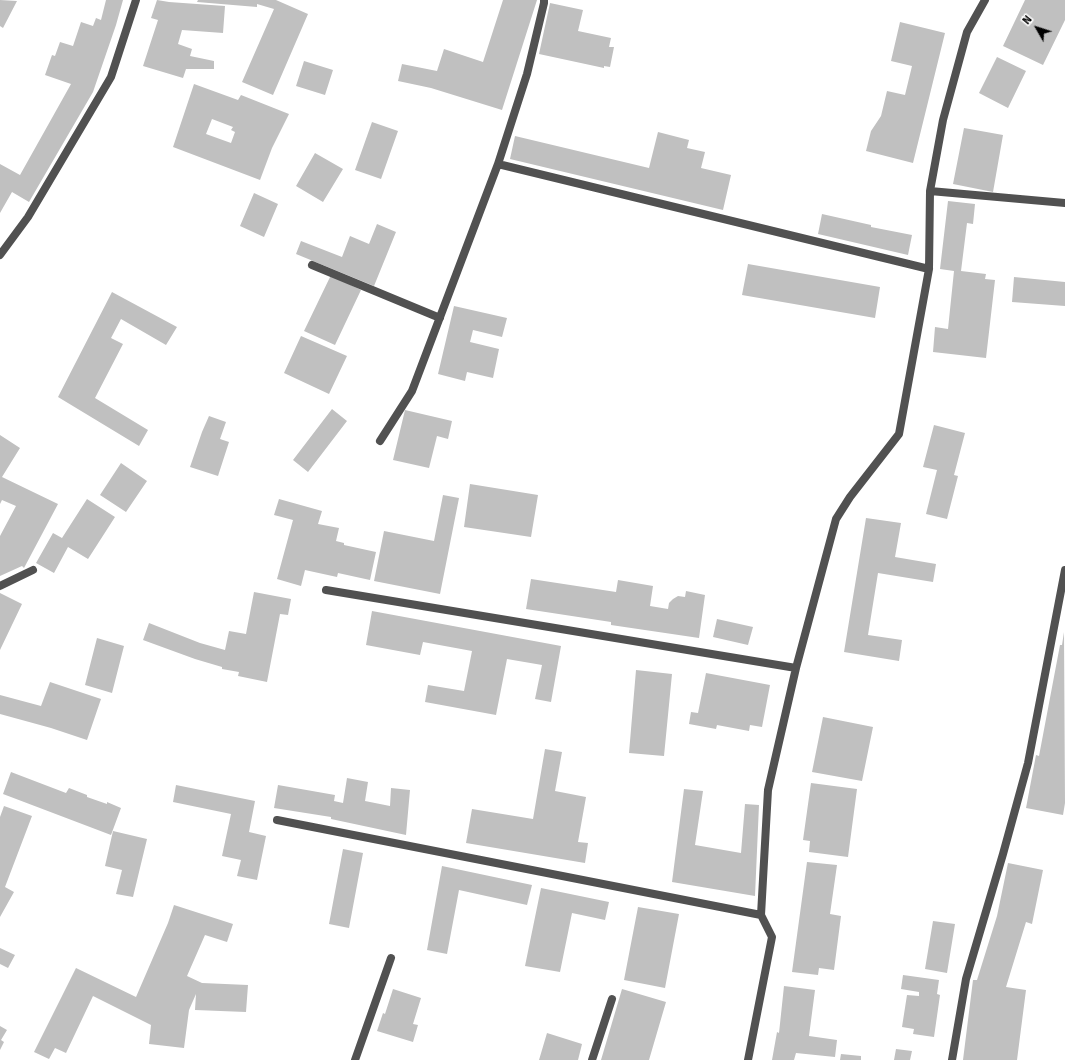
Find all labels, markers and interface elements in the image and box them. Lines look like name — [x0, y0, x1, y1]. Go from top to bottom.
north arrow — [1017, 8, 1057, 48]
text: N — [1020, 13, 1035, 27]

